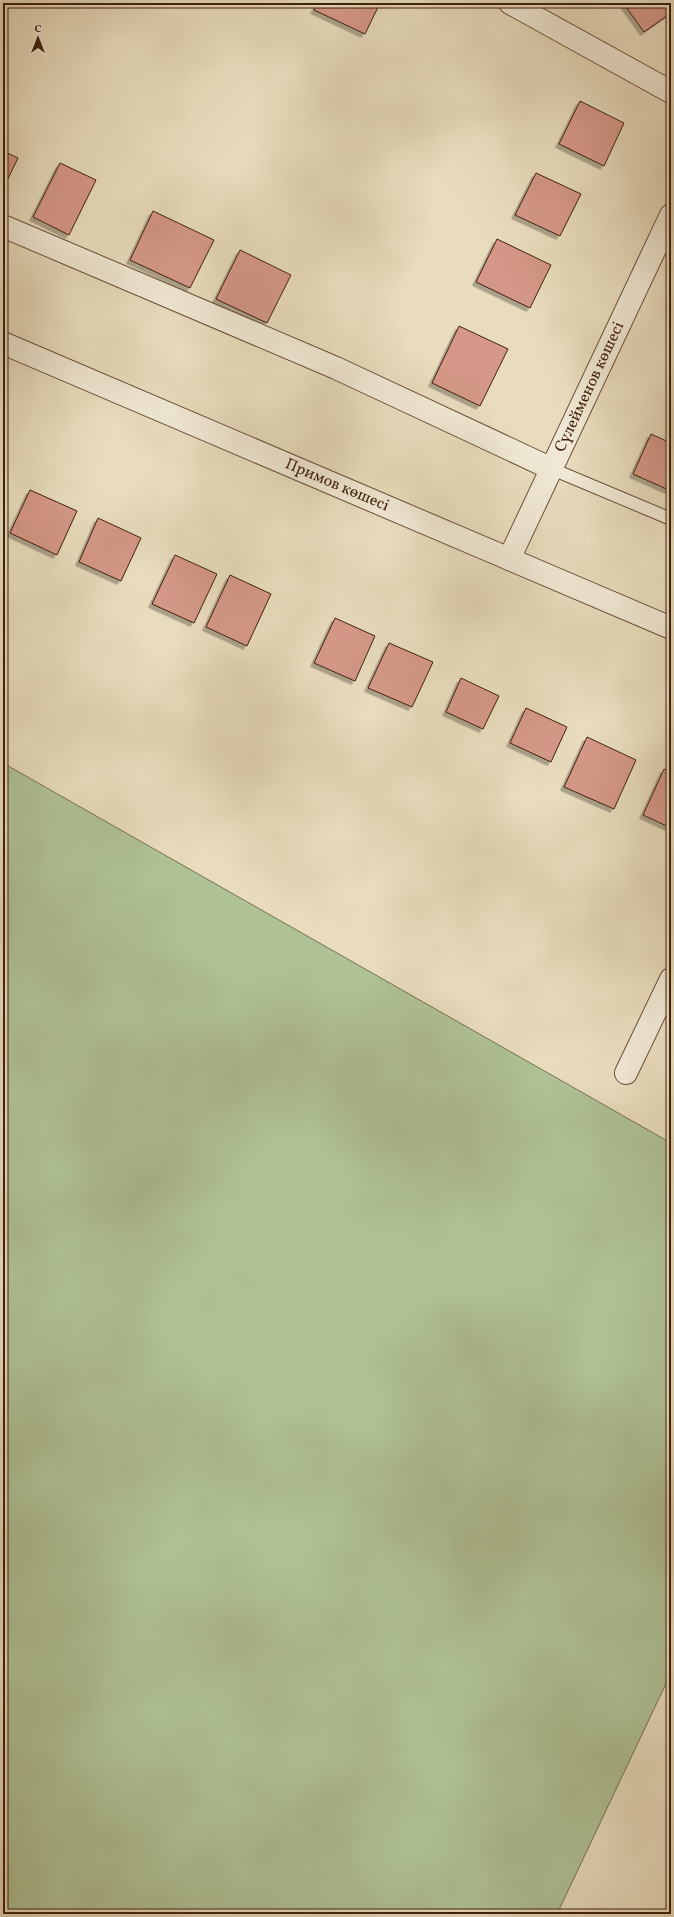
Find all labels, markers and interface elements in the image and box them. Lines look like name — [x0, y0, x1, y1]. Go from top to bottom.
north arrow — [18, 18, 58, 58]
text: С — [34, 22, 42, 37]
street label: Сүлейменов көшесі — [550, 318, 630, 456]
street label: Примов көшесі — [281, 453, 393, 517]

